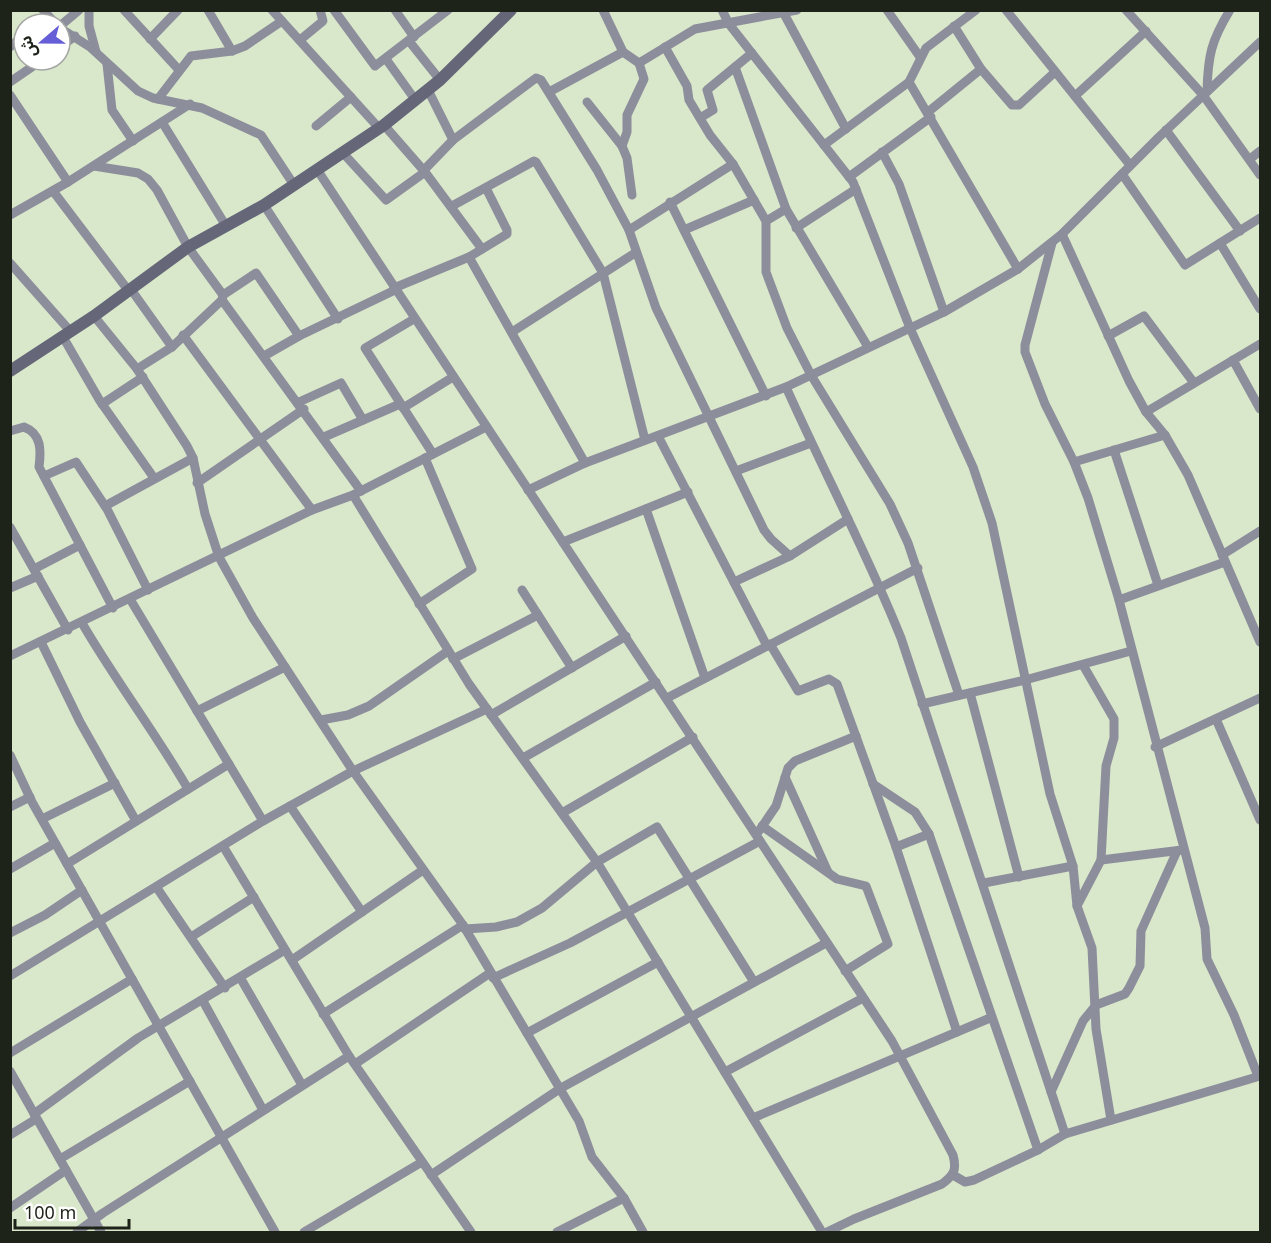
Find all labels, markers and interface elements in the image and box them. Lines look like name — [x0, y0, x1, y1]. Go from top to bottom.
north arrow — [12, 12, 72, 72]
text: ش — [14, 33, 42, 61]
scale bar — [15, 1192, 129, 1230]
text: 100 m — [24, 1200, 76, 1224]

